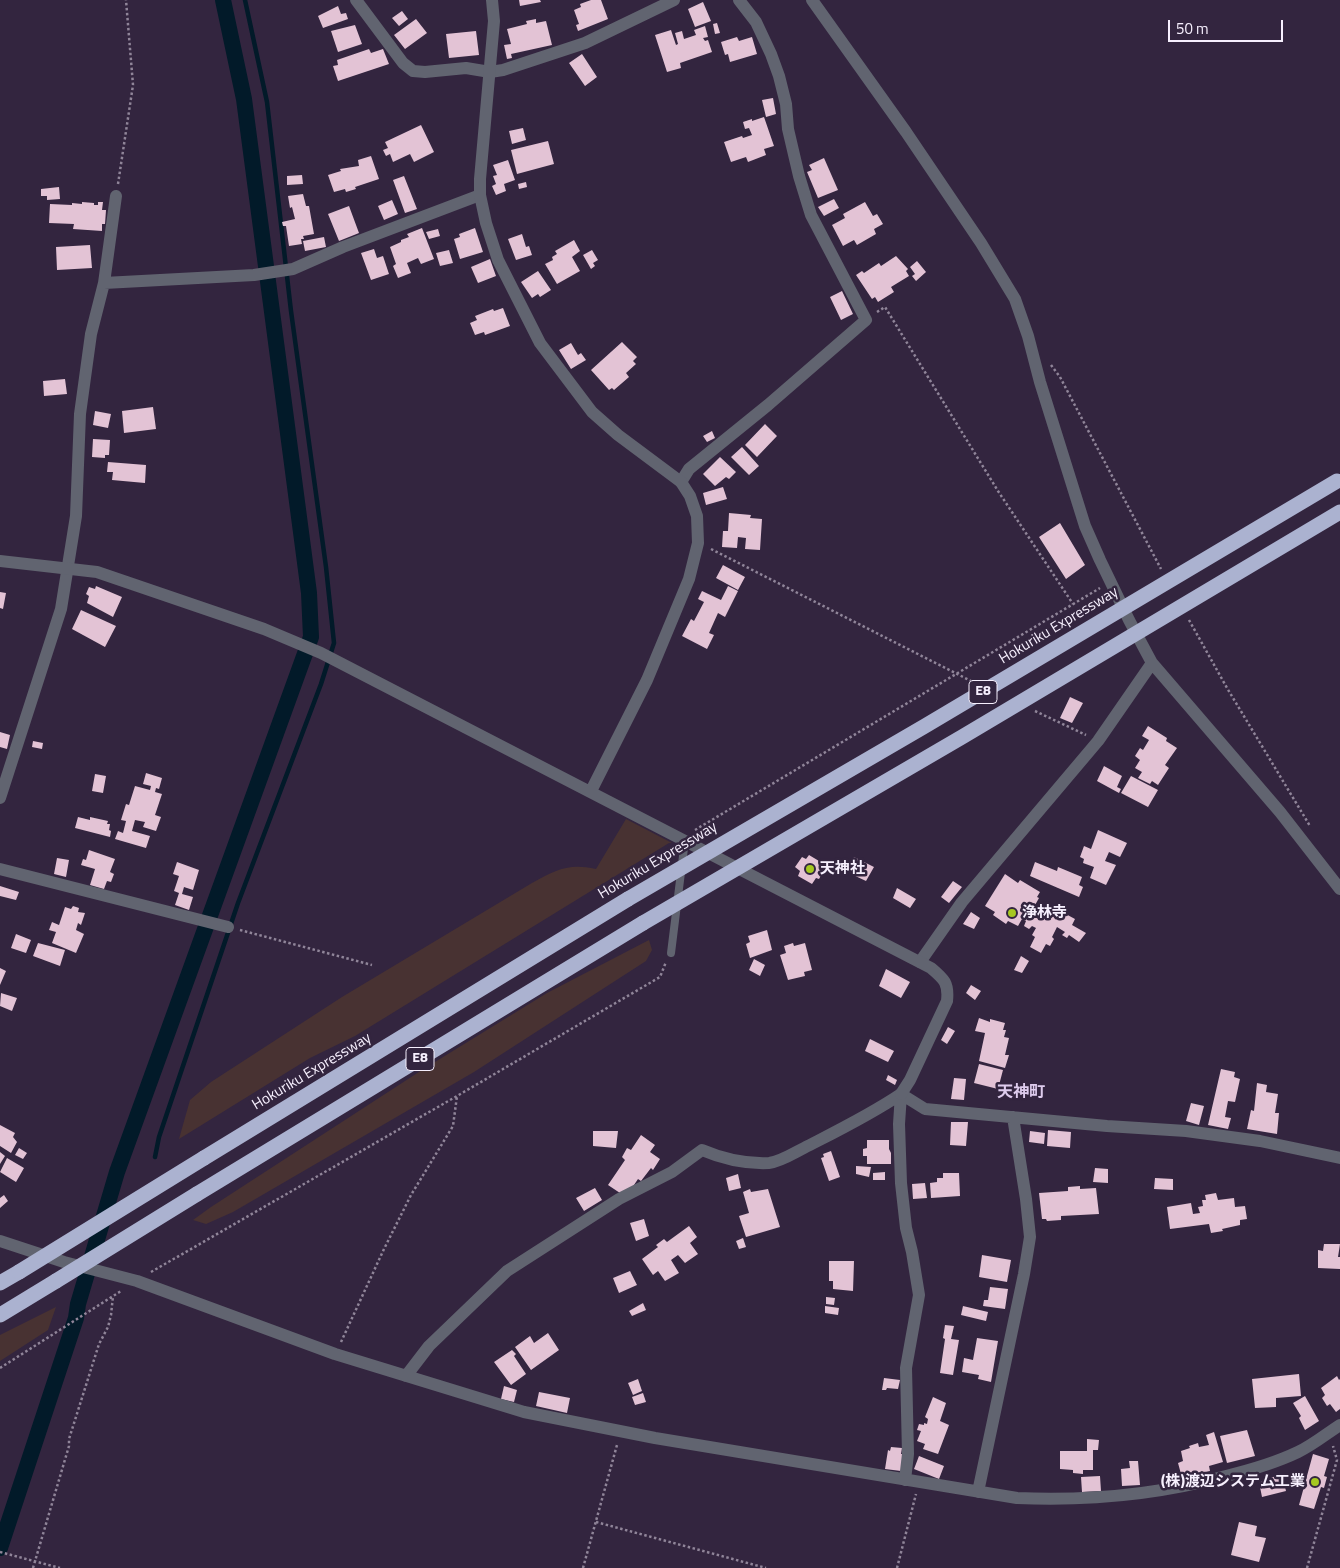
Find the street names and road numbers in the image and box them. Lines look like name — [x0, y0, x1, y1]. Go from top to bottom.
street label: Hokuriku Expressway — [996, 583, 1122, 669]
road number: E8 — [969, 680, 997, 704]
street label: Hokuriku Expressway — [595, 818, 721, 904]
street label: Hokuriku Expressway — [249, 1029, 375, 1115]
road number: E8 — [406, 1048, 434, 1070]

